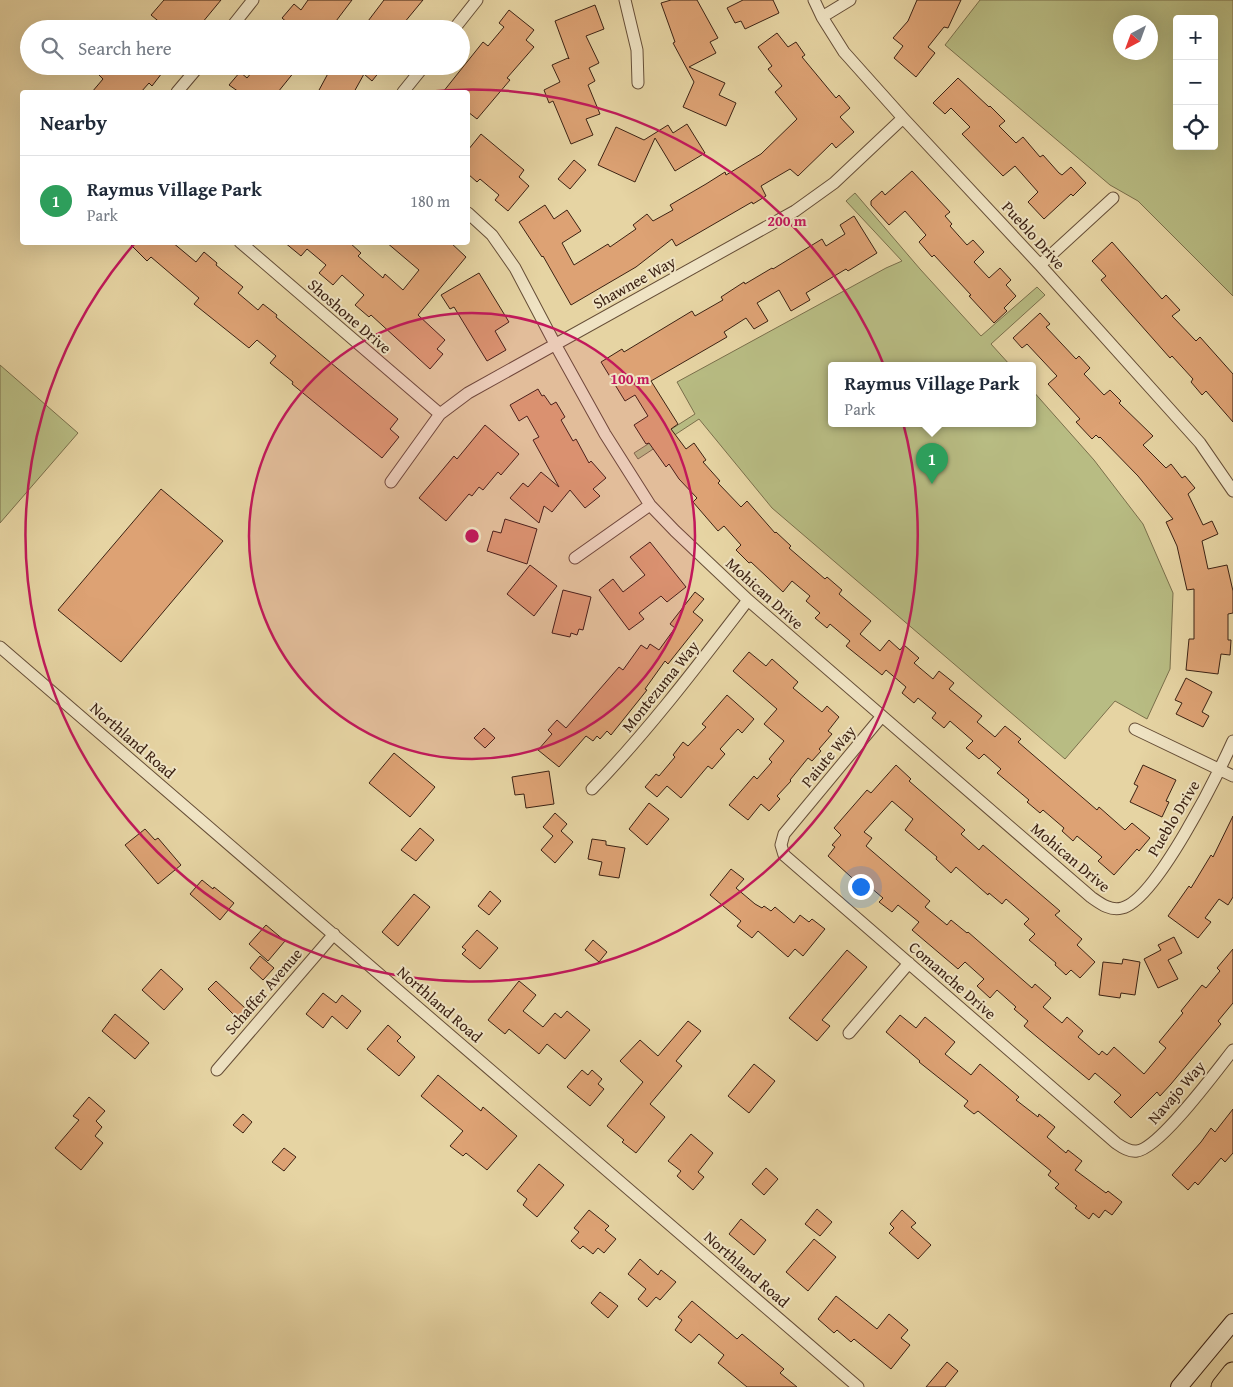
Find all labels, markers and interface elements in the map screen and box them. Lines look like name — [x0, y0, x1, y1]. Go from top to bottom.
north arrow — [1113, 15, 1158, 60]
map controls — [1173, 15, 1218, 150]
button: + — [1173, 15, 1218, 60]
search box — [20, 20, 470, 75]
icon: search — [38, 34, 66, 62]
text: Search here — [78, 34, 172, 62]
button: − — [1173, 60, 1218, 105]
button: locate — [1173, 105, 1218, 150]
text: Nearby — [40, 107, 107, 138]
text: Raymus Village Park — [87, 175, 262, 203]
text: 1 — [52, 189, 60, 213]
text: 180 m — [410, 189, 450, 213]
street label: Pueblo Drive — [997, 195, 1071, 275]
text: Park — [87, 203, 118, 227]
text: 200 m — [767, 210, 807, 231]
street label: Shawnee Way — [588, 249, 680, 315]
street label: Shoshone Drive — [303, 273, 397, 359]
popup — [828, 362, 1036, 427]
text: 100 m — [610, 368, 650, 389]
text: Raymus Village Park — [845, 369, 1019, 397]
text: Park — [845, 397, 876, 421]
pin: 1 — [916, 443, 948, 484]
centre of rings — [463, 527, 481, 545]
street label: Mohican Drive — [721, 551, 809, 635]
street label: Montezuma Way — [616, 635, 705, 737]
street label: Northland Road — [85, 696, 181, 784]
street label: Paiute Way — [795, 720, 861, 792]
street label: Pueblo Drive — [1141, 775, 1205, 861]
street label: Mohican Drive — [1026, 816, 1116, 898]
your location — [848, 874, 874, 900]
street label: Comanche Drive — [904, 935, 1002, 1025]
street label: Schaffer Avenue — [218, 942, 308, 1040]
street label: Northland Road — [392, 960, 488, 1048]
street label: Navajo Way — [1142, 1055, 1210, 1129]
street label: Northland Road — [699, 1225, 795, 1313]

